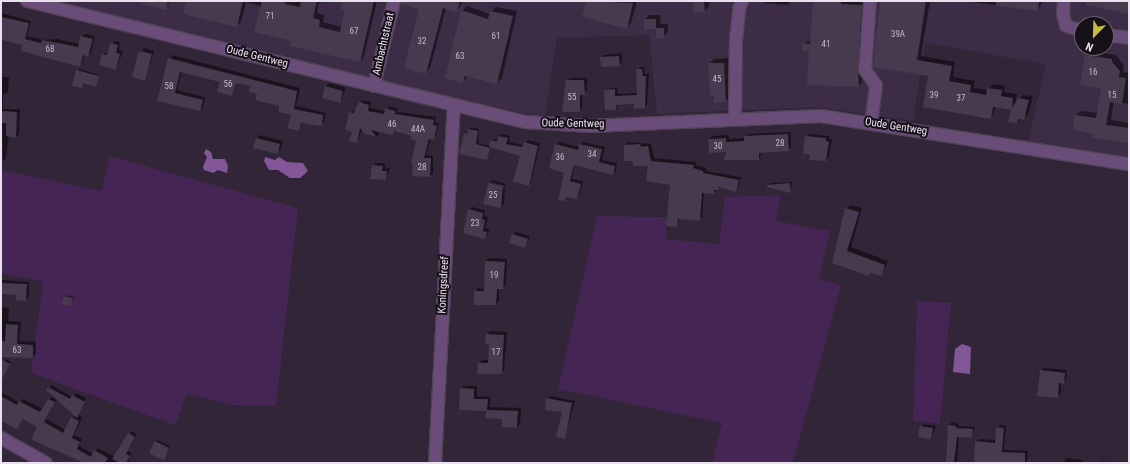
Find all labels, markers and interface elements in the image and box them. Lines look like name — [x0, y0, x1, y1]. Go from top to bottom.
house number: 71 — [266, 11, 274, 21]
street label: Ambachtstraat — [370, 11, 398, 77]
north arrow — [1074, 16, 1114, 56]
house number: 67 — [350, 26, 358, 36]
house number: 39A — [891, 29, 905, 39]
house number: 61 — [492, 31, 500, 41]
house number: 32 — [418, 36, 426, 46]
house number: 41 — [822, 39, 830, 49]
text: N — [1084, 39, 1095, 54]
street label: Oude Gentweg — [225, 43, 289, 71]
house number: 68 — [46, 44, 54, 54]
house number: 63 — [456, 51, 464, 61]
house number: 16 — [1089, 67, 1097, 77]
house number: 45 — [713, 74, 721, 84]
house number: 56 — [224, 79, 232, 89]
house number: 58 — [165, 81, 173, 91]
house number: 39 — [930, 90, 938, 100]
house number: 15 — [1108, 90, 1116, 100]
house number: 55 — [568, 92, 576, 102]
house number: 37 — [957, 93, 965, 103]
street label: Oude Gentweg — [864, 116, 928, 138]
street label: Oude Gentweg — [541, 117, 605, 131]
house number: 46 — [388, 119, 396, 129]
house number: 44A — [411, 124, 425, 134]
house number: 28 — [776, 138, 784, 148]
house number: 30 — [714, 141, 722, 151]
house number: 34 — [588, 149, 596, 159]
house number: 36 — [556, 152, 564, 162]
house number: 28 — [418, 162, 426, 172]
house number: 25 — [489, 190, 497, 200]
house number: 23 — [471, 218, 479, 228]
street label: Koningsdreef — [436, 256, 452, 314]
house number: 19 — [490, 270, 498, 280]
house number: 63 — [13, 345, 21, 355]
house number: 17 — [492, 347, 500, 357]

